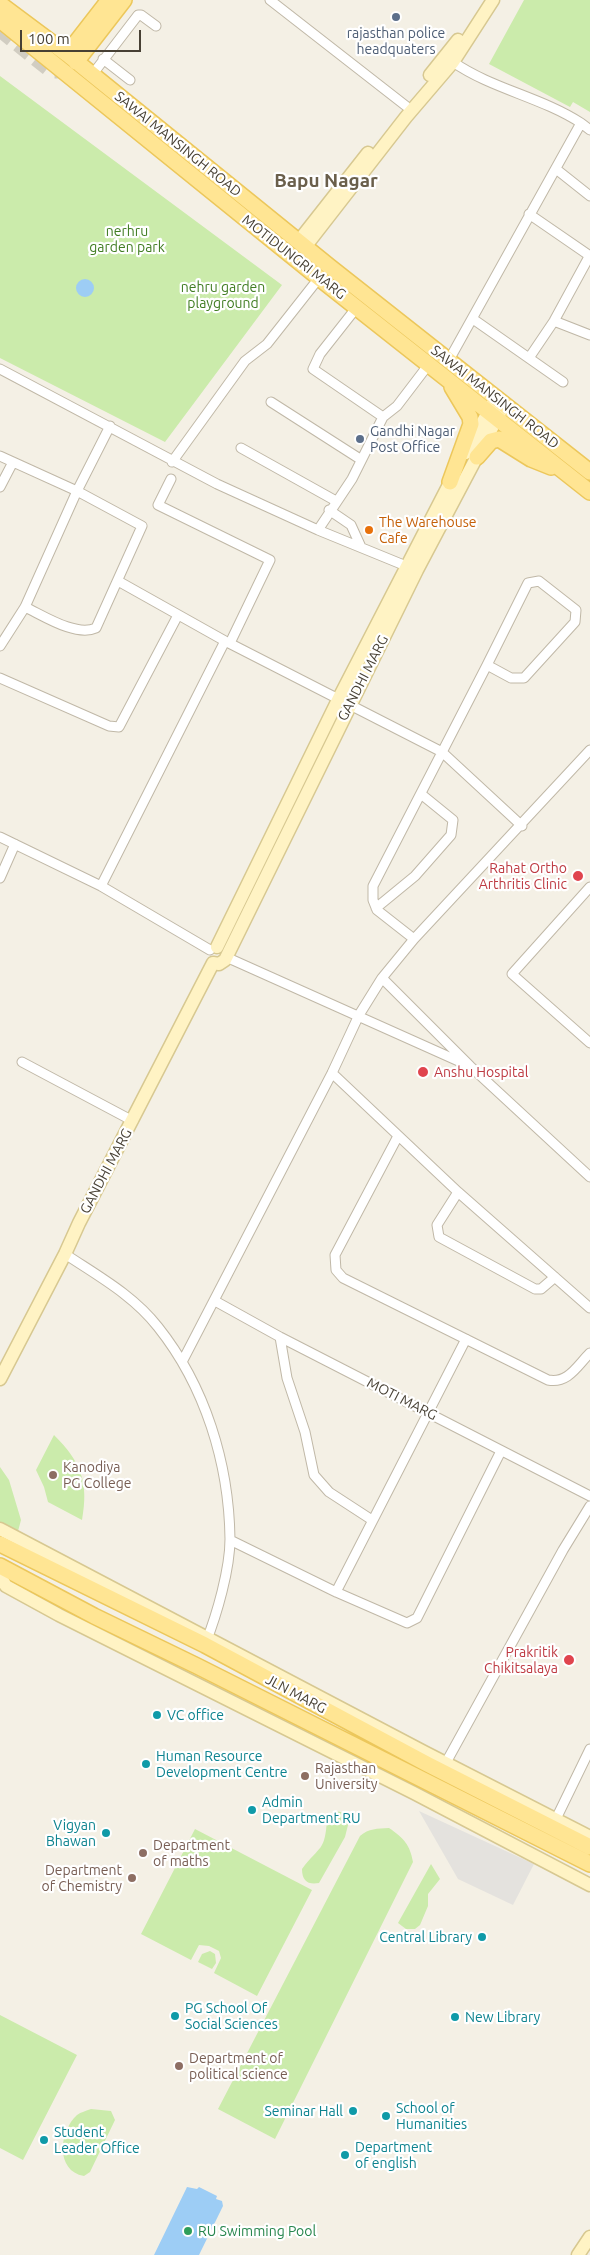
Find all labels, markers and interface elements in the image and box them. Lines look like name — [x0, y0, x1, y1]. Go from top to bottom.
marker: rajasthan police headquaters — [390, 11, 402, 23]
scale bar — [22, 20, 144, 52]
place label: rajasthan police headquaters — [347, 25, 445, 58]
text: 100 m — [28, 30, 70, 47]
street label: SAWAI MANSINGH ROAD — [111, 88, 245, 200]
district label: Bapu Nagar — [274, 170, 378, 192]
street label: MOTIDUNGRI MARG — [239, 211, 349, 303]
park label: nerhru garden park — [89, 223, 165, 256]
park label: nehru garden playground — [181, 279, 265, 312]
street label: SAWAI MANSINGH ROAD — [428, 342, 562, 452]
place label: Gandhi Nagar Post Office — [370, 423, 455, 456]
marker: Gandhi Nagar Post Office — [354, 433, 366, 445]
place label: The Warehouse Cafe — [379, 514, 477, 546]
marker: The Warehouse Cafe — [363, 524, 375, 536]
street label: GANDHI MARG — [334, 632, 392, 724]
place label: Rahat Ortho Arthritis Clinic — [479, 860, 567, 892]
marker: Rahat Ortho Arthritis Clinic — [571, 869, 585, 883]
place label: Anshu Hospital — [434, 1064, 528, 1080]
marker: Anshu Hospital — [416, 1065, 430, 1079]
street label: GANDHI MARG — [77, 1126, 135, 1216]
street label: MOTI MARG — [364, 1374, 440, 1424]
place label: Kanodiya PG College — [63, 1459, 131, 1491]
marker: Kanodiya PG College — [47, 1469, 59, 1481]
place label: Prakritik Chikitsalaya — [484, 1644, 558, 1676]
marker: Prakritik Chikitsalaya — [562, 1653, 576, 1667]
street label: JLN MARG — [263, 1671, 329, 1717]
place label: VC office — [167, 1707, 224, 1723]
marker: VC office — [151, 1709, 163, 1721]
place label: Human Resource Development Centre — [156, 1748, 288, 1780]
marker: Human Resource Development Centre — [140, 1758, 152, 1770]
place label: Rajasthan University — [315, 1760, 378, 1792]
marker: Rajasthan University — [299, 1770, 311, 1782]
place label: Admin Department RU — [262, 1794, 361, 1826]
marker: Admin Department RU — [246, 1804, 258, 1816]
place label: Vigyan Bhawan — [46, 1817, 96, 1850]
marker: Vigyan Bhawan — [100, 1827, 112, 1839]
place label: Department of maths — [153, 1837, 230, 1870]
marker: Department of maths — [137, 1847, 149, 1859]
place label: Department of Chemistry — [42, 1862, 122, 1894]
marker: Department of Chemistry — [126, 1872, 138, 1884]
place label: Central Library — [379, 1929, 472, 1945]
marker: Central Library — [476, 1931, 488, 1943]
place label: PG School Of Social Sciences — [185, 2000, 278, 2032]
place label: New Library — [465, 2009, 540, 2025]
marker: PG School Of Social Sciences — [169, 2010, 181, 2022]
marker: New Library — [449, 2011, 461, 2023]
place label: Department of political science — [189, 2050, 288, 2082]
marker: Department of political science — [173, 2060, 185, 2072]
place label: School of Humanities — [396, 2100, 467, 2132]
place label: Seminar Hall — [264, 2103, 343, 2119]
marker: Seminar Hall — [347, 2105, 359, 2117]
marker: School of Humanities — [380, 2110, 392, 2122]
place label: Student Leader Office — [54, 2124, 140, 2156]
marker: Student Leader Office — [38, 2134, 50, 2146]
place label: Department of english — [355, 2139, 432, 2172]
marker: Department of english — [339, 2149, 351, 2161]
place label: RU Swimming Pool — [198, 2223, 316, 2239]
marker: RU Swimming Pool — [182, 2225, 194, 2237]

